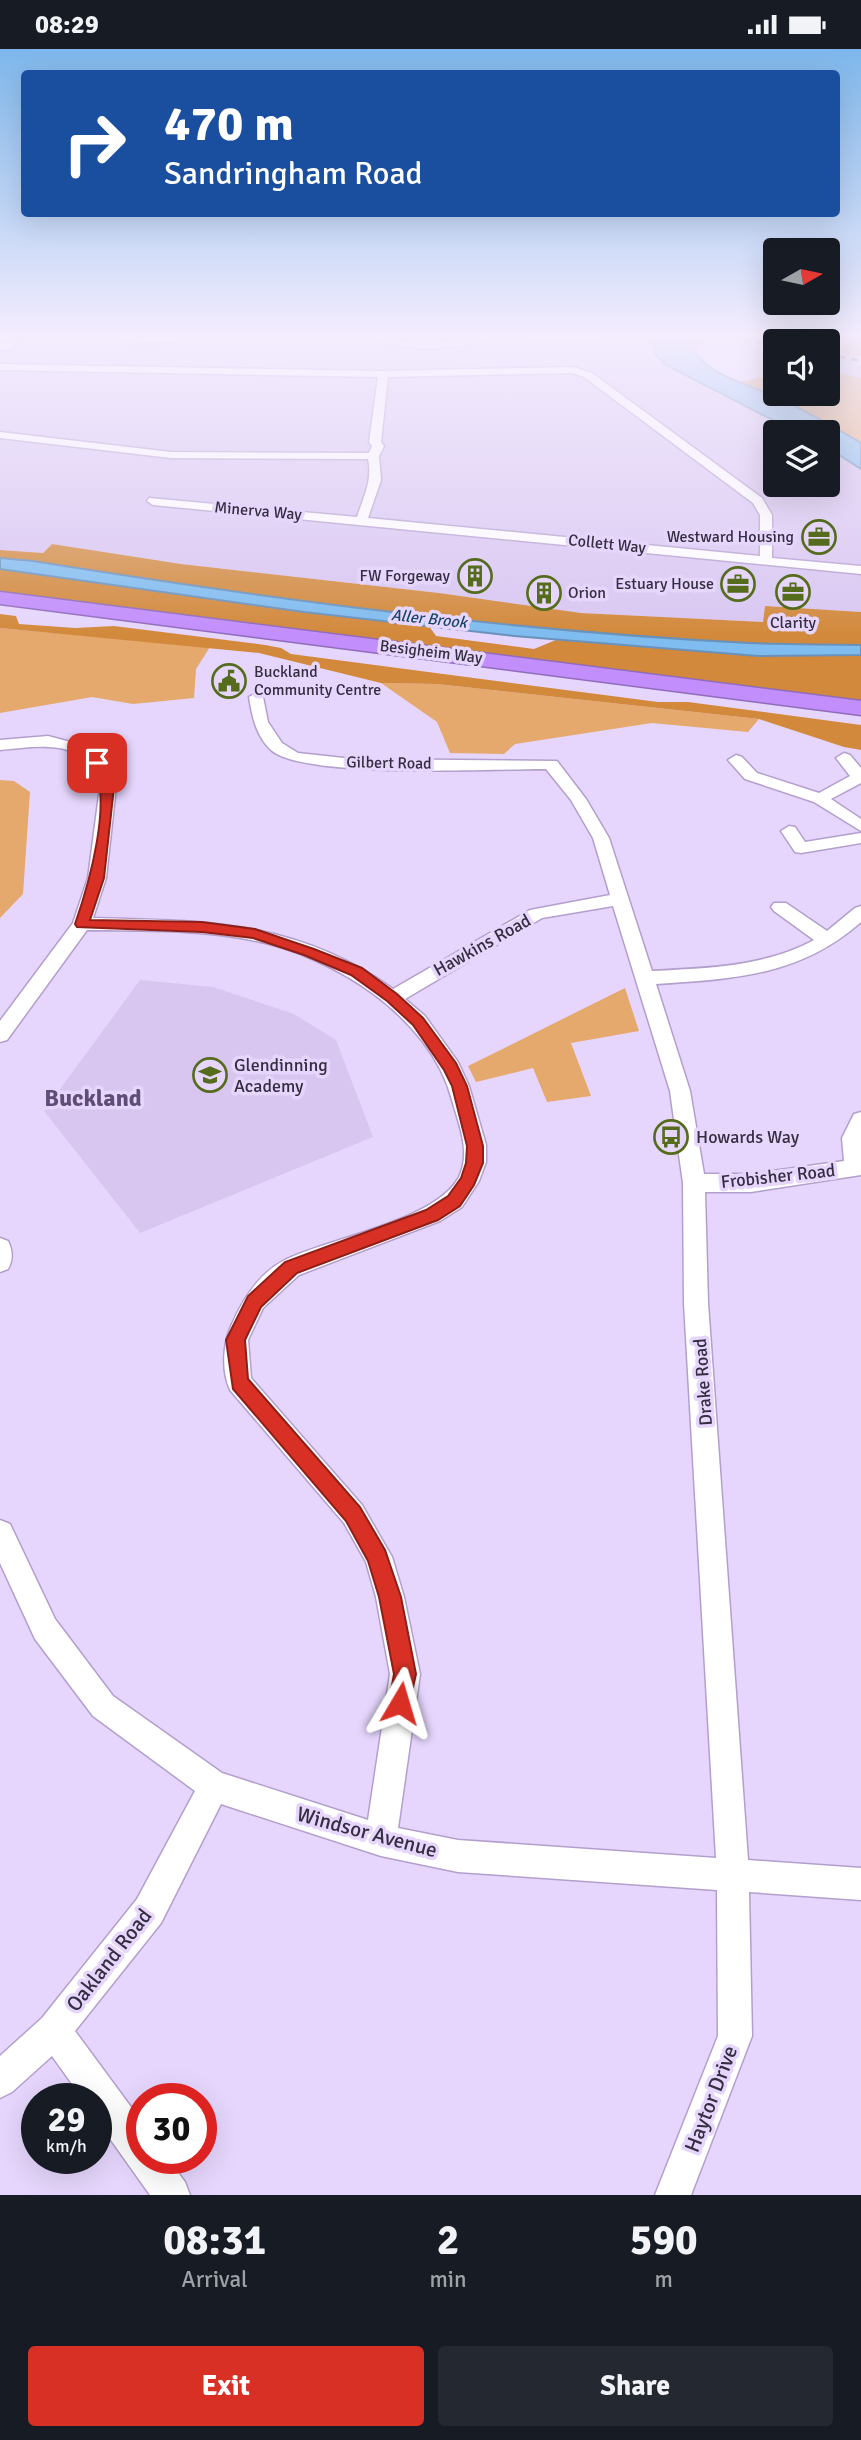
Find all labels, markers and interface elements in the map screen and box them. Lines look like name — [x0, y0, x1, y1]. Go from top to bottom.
text: 08:29 — [35, 9, 99, 41]
text: 470 m — [164, 94, 294, 154]
icon: right — [49, 98, 140, 189]
text: Sandringham Road — [164, 154, 422, 193]
north arrow — [763, 238, 840, 315]
map controls — [763, 238, 840, 497]
button: sound — [763, 329, 840, 406]
button: layers — [763, 420, 840, 497]
street label: Minerva Way — [213, 497, 303, 525]
office icon: Westward Housing — [800, 518, 838, 556]
place label: Westward Housing — [667, 527, 794, 547]
street label: Collett Way — [567, 530, 647, 558]
building icon: FW Forgeway — [456, 557, 494, 595]
office icon: Estuary House — [719, 565, 757, 603]
place label: FW Forgeway — [360, 566, 451, 586]
office icon: Clarity — [774, 573, 812, 611]
building icon: Orion — [525, 574, 563, 612]
place label: Estuary House — [615, 574, 714, 594]
place label: Orion — [568, 583, 606, 603]
water label: Aller Brook — [390, 605, 470, 633]
place label: Clarity — [770, 613, 817, 633]
street label: Besigheim Way — [379, 636, 484, 668]
public building icon: Buckland Community Centre — [210, 662, 248, 700]
place label: Buckland Community Centre — [254, 662, 381, 700]
pin — [67, 733, 127, 793]
icon: arrive — [78, 744, 116, 782]
street label: Gilbert Road — [346, 752, 432, 774]
street label: Hawkins Road — [429, 909, 535, 981]
place label: Glendinning Academy — [234, 1054, 328, 1097]
school or university icon: Glendinning Academy — [191, 1056, 229, 1094]
district label: Buckland — [44, 1083, 142, 1113]
bus stop icon: Howards Way — [652, 1118, 690, 1156]
place label: Howards Way — [696, 1126, 800, 1148]
street label: Frobisher Road — [720, 1159, 836, 1193]
street label: Drake Road — [689, 1338, 717, 1426]
position arrow — [363, 1666, 437, 1740]
street label: Windsor Avenue — [294, 1801, 440, 1863]
street label: Oakland Road — [61, 1903, 157, 2017]
street label: Haytor Drive — [679, 2042, 743, 2156]
speed limit sign: 30 — [126, 2083, 217, 2174]
text: 29 — [48, 2098, 85, 2141]
text: km/h — [46, 2135, 87, 2157]
text: 08:31 — [163, 2215, 266, 2266]
text: 2 — [437, 2215, 459, 2266]
text: 590 — [630, 2215, 698, 2266]
text: Arrival — [182, 2265, 248, 2294]
text: min — [429, 2265, 467, 2294]
text: m — [655, 2265, 673, 2294]
button: Exit — [28, 2346, 424, 2426]
button: Share — [438, 2346, 833, 2426]

